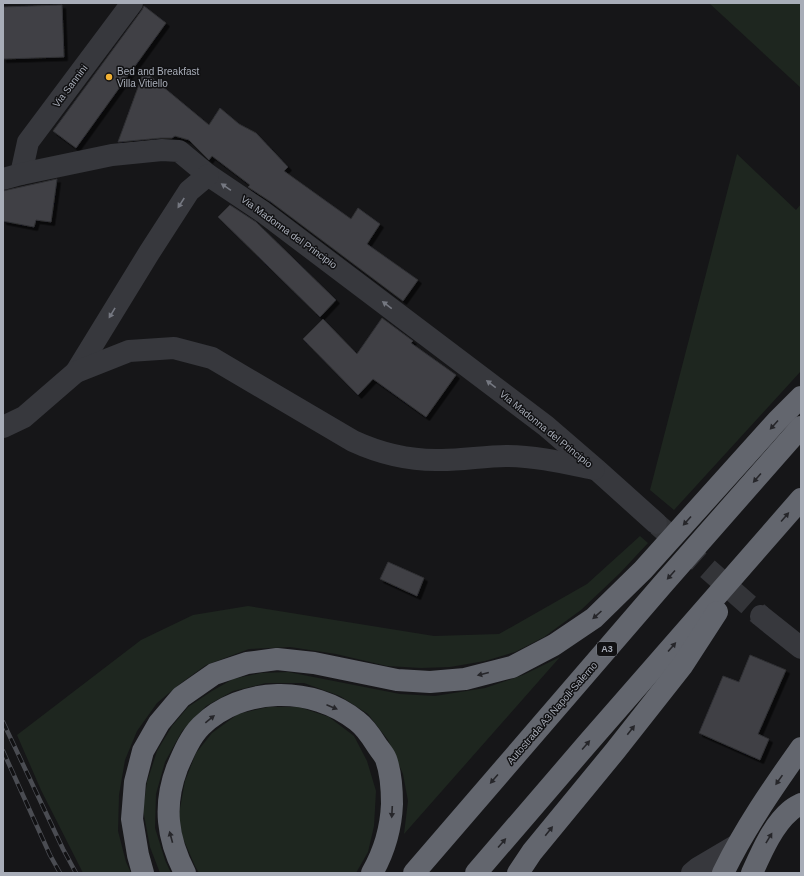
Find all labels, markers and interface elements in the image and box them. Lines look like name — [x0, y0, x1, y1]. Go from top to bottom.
street label: Via Sannini — [50, 63, 90, 109]
place label: Bed and Breakfast Villa Vitiello — [117, 66, 199, 89]
marker: Bed and Breakfast Villa Vitiello — [104, 72, 114, 82]
one-way arrow — [221, 183, 231, 191]
street label: Via Madonna del Principio — [239, 193, 340, 271]
one-way arrow — [177, 198, 185, 208]
one-way arrow — [382, 301, 392, 309]
one-way arrow — [109, 307, 116, 319]
one-way arrow — [485, 379, 496, 388]
street label: Via Madonna del Principio — [497, 388, 595, 470]
one-way arrow — [770, 420, 779, 429]
one-way arrow — [752, 472, 761, 483]
one-way arrow — [781, 512, 790, 523]
one-way arrow — [683, 517, 692, 526]
one-way arrow — [666, 570, 676, 580]
one-way arrow — [592, 610, 602, 619]
road number: A3 — [597, 642, 617, 656]
one-way arrow — [667, 642, 677, 652]
street label: Autostrada A3 Napoli-Salerno — [505, 659, 600, 766]
one-way arrow — [477, 672, 489, 678]
one-way arrow — [327, 704, 339, 710]
one-way arrow — [205, 715, 215, 724]
one-way arrow — [627, 724, 636, 735]
one-way arrow — [582, 739, 591, 750]
one-way arrow — [490, 774, 499, 785]
one-way arrow — [775, 775, 783, 785]
one-way arrow — [388, 806, 395, 818]
one-way arrow — [545, 825, 554, 836]
one-way arrow — [168, 831, 174, 843]
one-way arrow — [766, 832, 773, 844]
one-way arrow — [497, 838, 506, 849]

